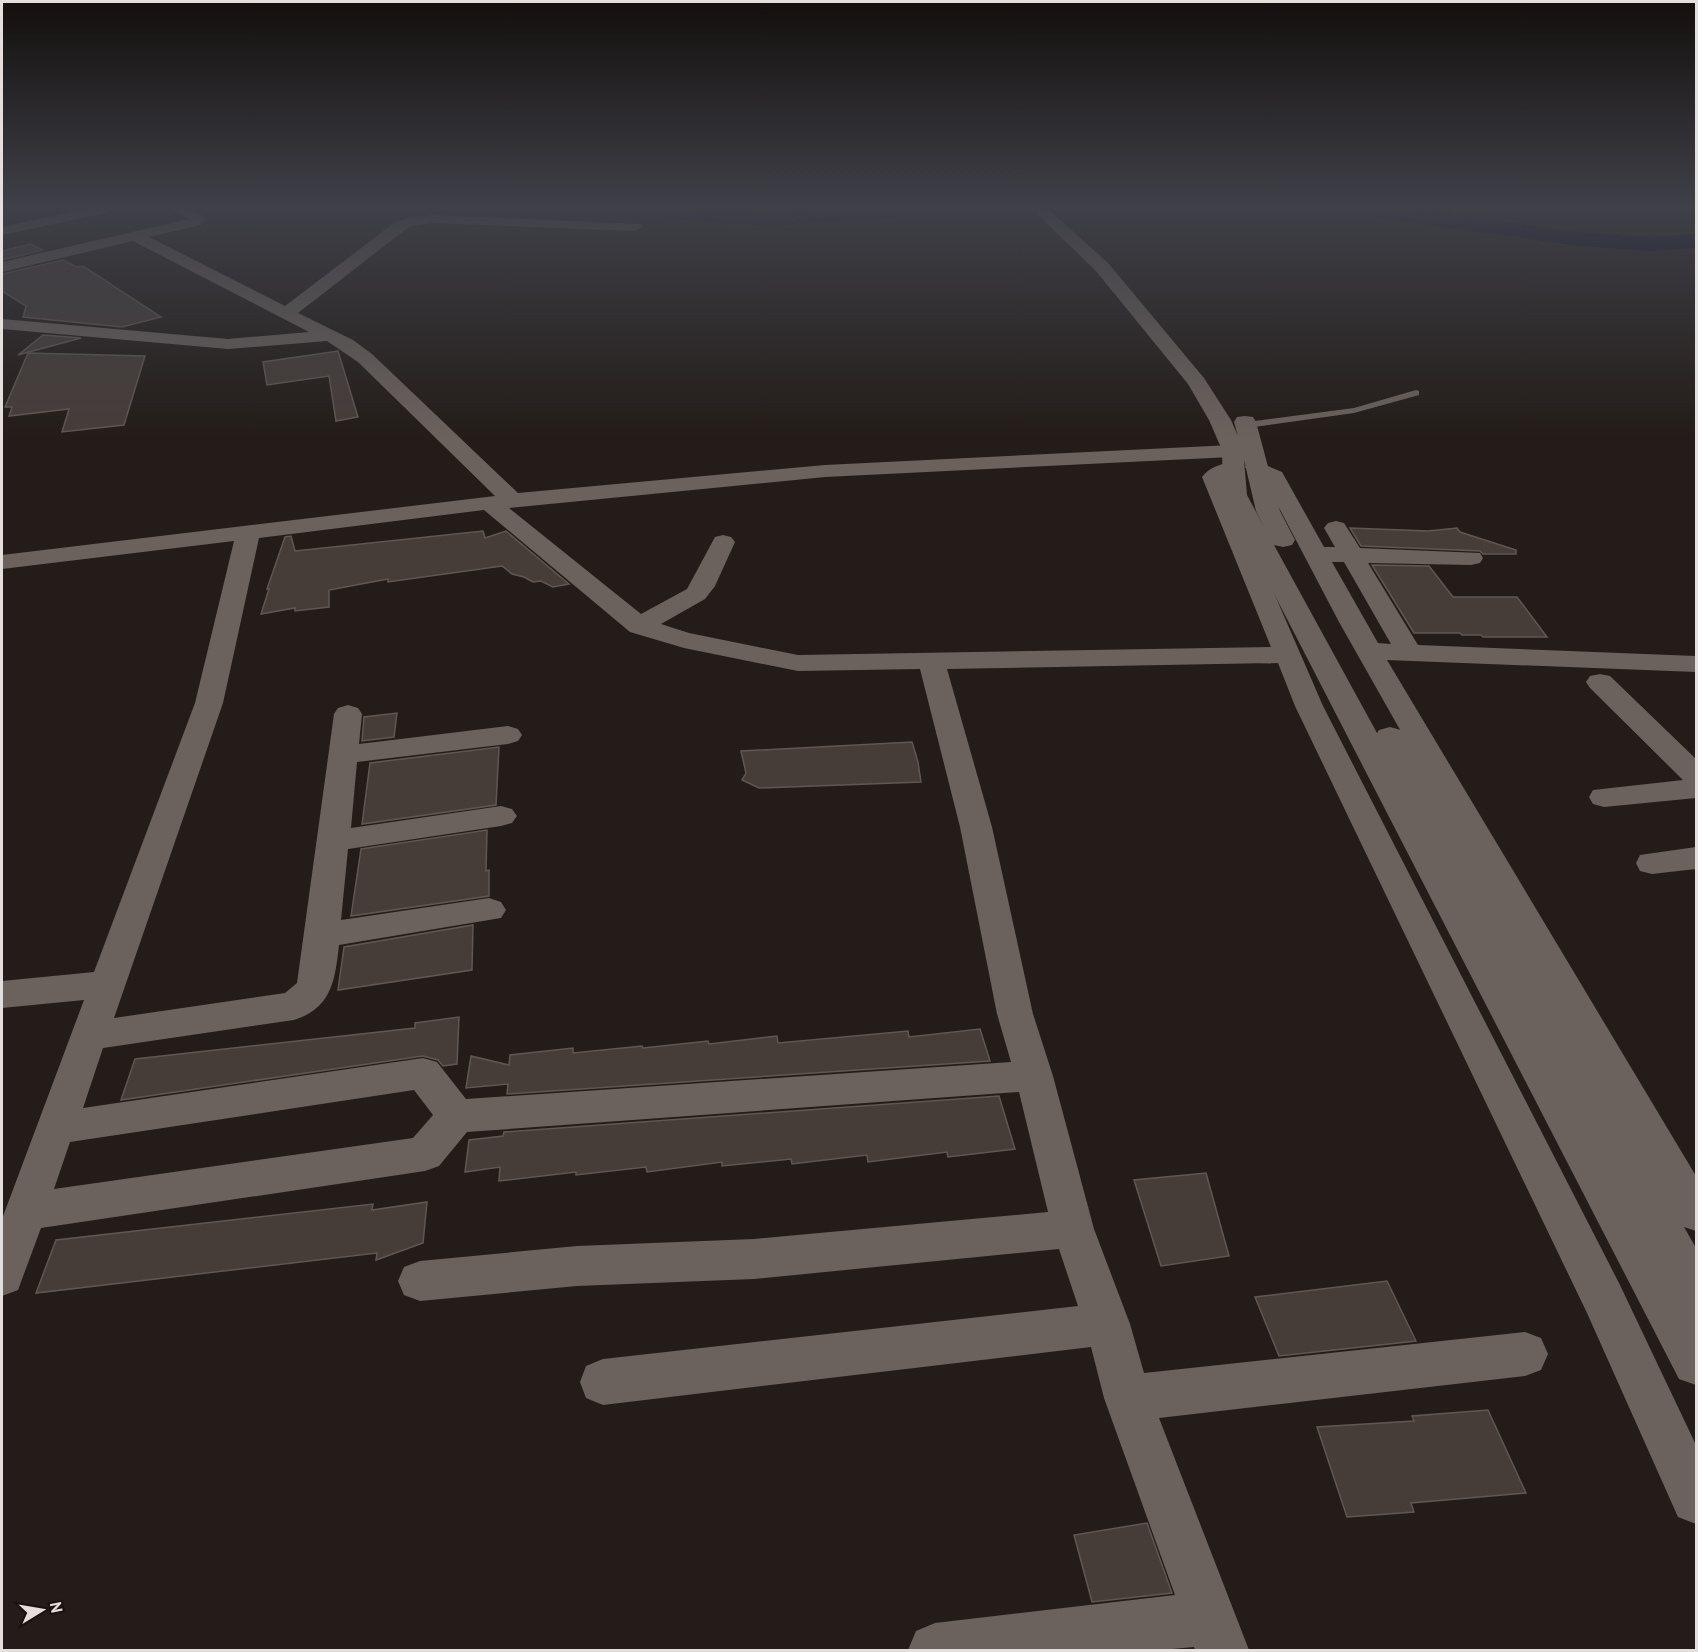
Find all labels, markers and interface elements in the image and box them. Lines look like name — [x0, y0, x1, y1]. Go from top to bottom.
north arrow — [12, 1580, 72, 1640]
text: N — [46, 1600, 68, 1614]

